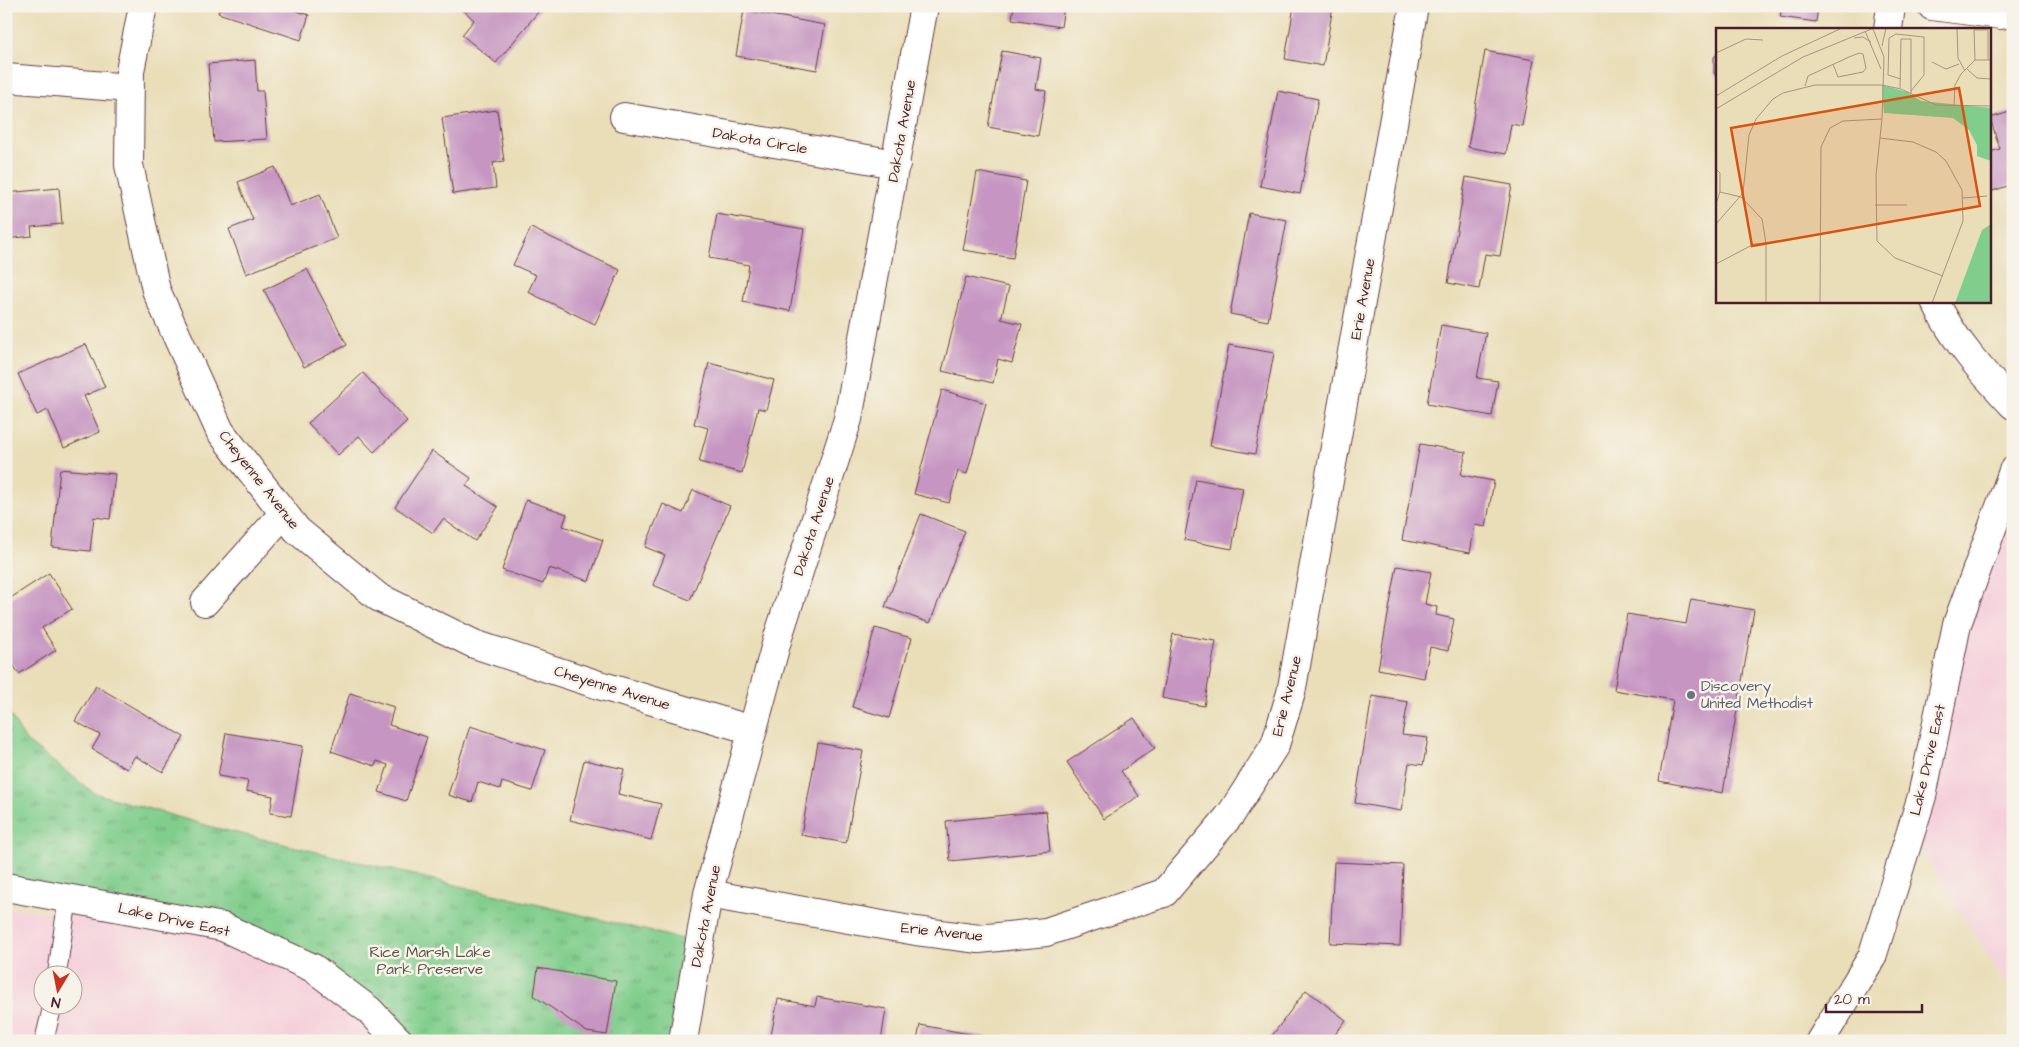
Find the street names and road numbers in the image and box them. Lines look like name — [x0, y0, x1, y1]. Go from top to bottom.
street label: Dakota Avenue — [883, 78, 921, 184]
street label: Dakota Circle — [711, 122, 809, 160]
street label: Erie Avenue — [1346, 257, 1380, 341]
street label: Cheyenne Avenue — [213, 426, 304, 535]
street label: Dakota Avenue — [788, 474, 840, 578]
street label: Erie Avenue — [1267, 654, 1307, 738]
street label: Cheyenne Avenue — [551, 660, 673, 717]
street label: Lake Drive East — [1905, 702, 1951, 818]
street label: Dakota Avenue — [686, 863, 726, 969]
street label: Lake Drive East — [116, 898, 232, 942]
street label: Erie Avenue — [900, 917, 984, 947]

